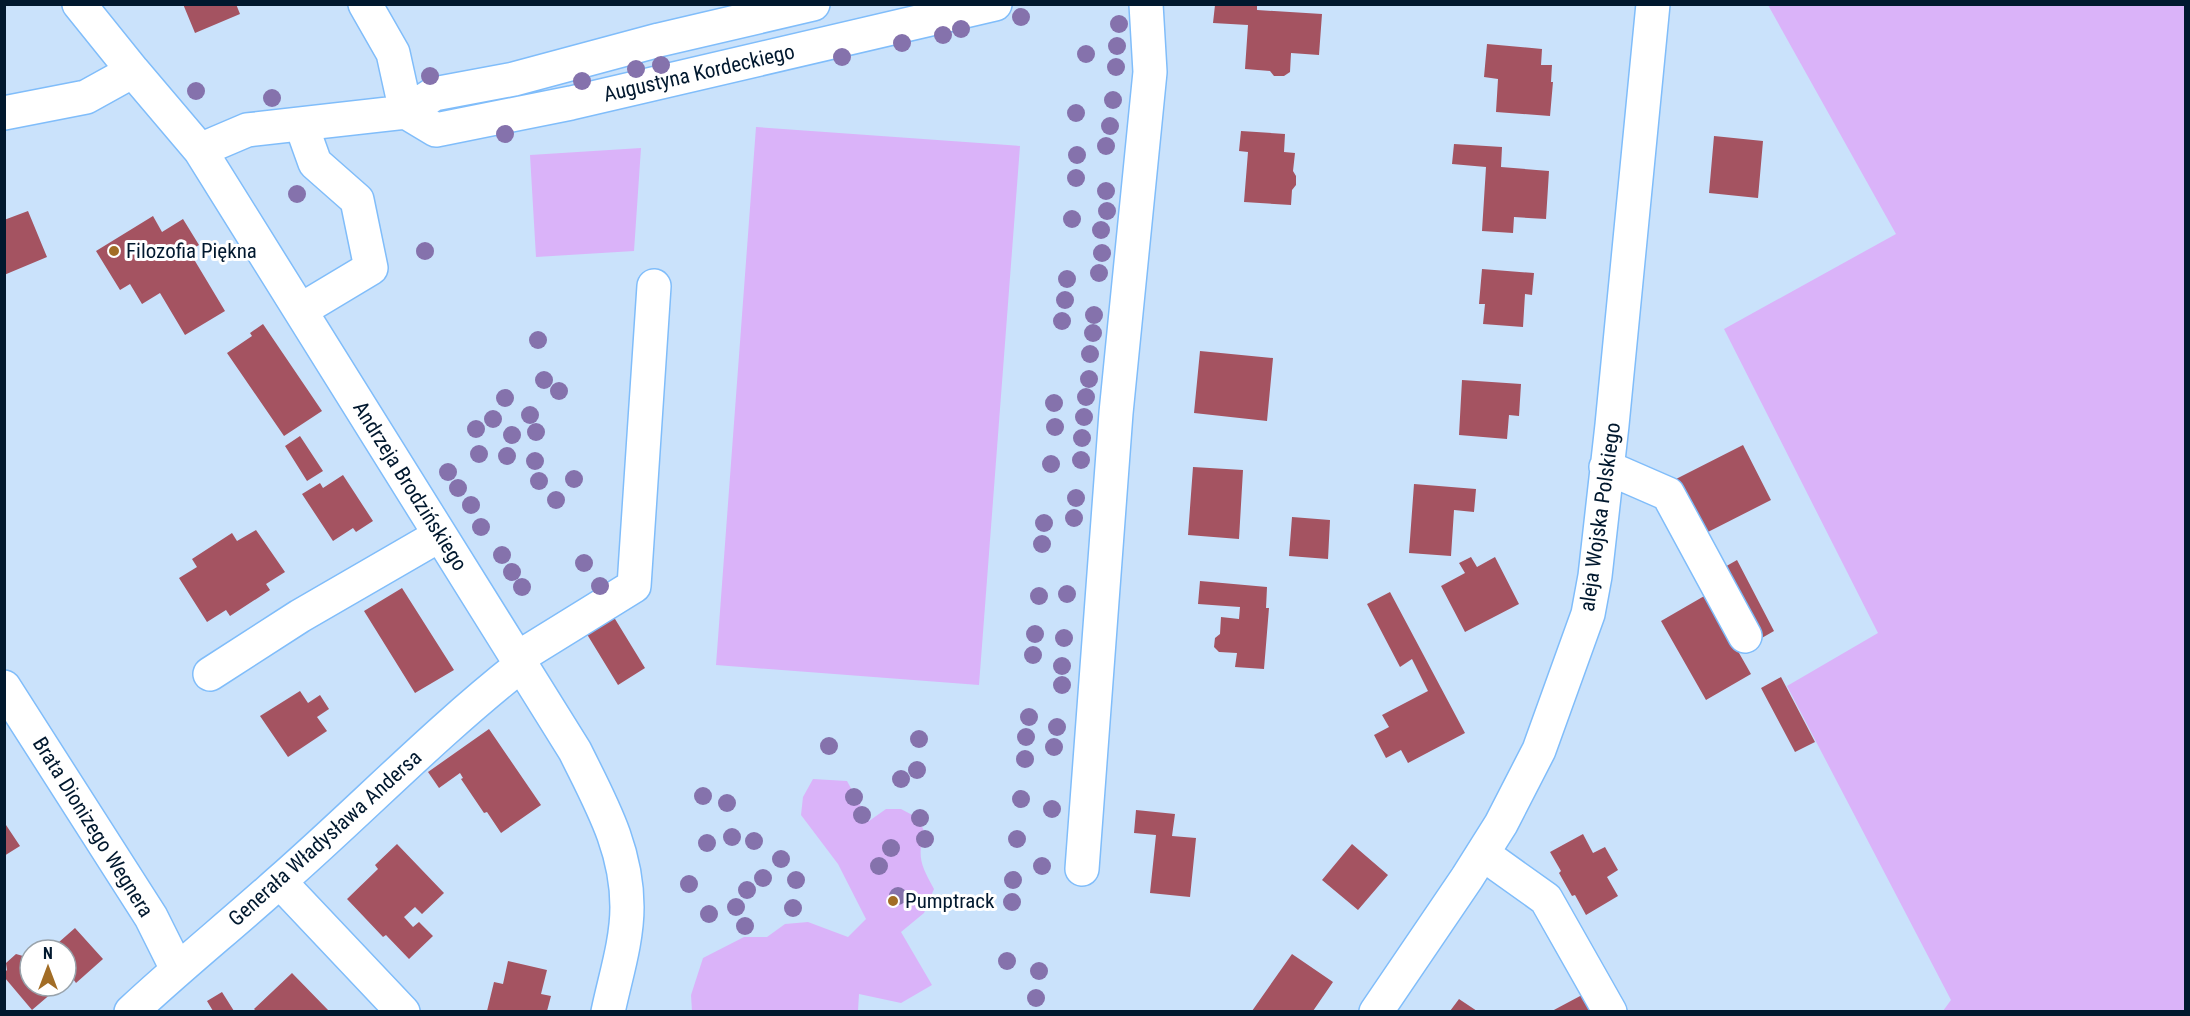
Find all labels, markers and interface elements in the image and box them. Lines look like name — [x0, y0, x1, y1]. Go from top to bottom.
street label: Augustyna Kordeckiego — [601, 39, 797, 107]
place label: Filozofia Piękna — [126, 239, 257, 263]
marker: Filozofia Piękna — [107, 244, 121, 258]
street label: Andrzeja Brodzińskiego — [348, 397, 472, 575]
street label: aleja Wojska Polskiego — [1575, 421, 1625, 613]
street label: Brata Dionizego Wegnera — [28, 733, 158, 921]
street label: Generała Władysława Andersa — [224, 745, 426, 931]
place label: Pumptrack — [905, 889, 995, 913]
marker: Pumptrack — [886, 894, 900, 908]
north arrow — [18, 938, 78, 998]
text: N — [43, 944, 53, 963]

